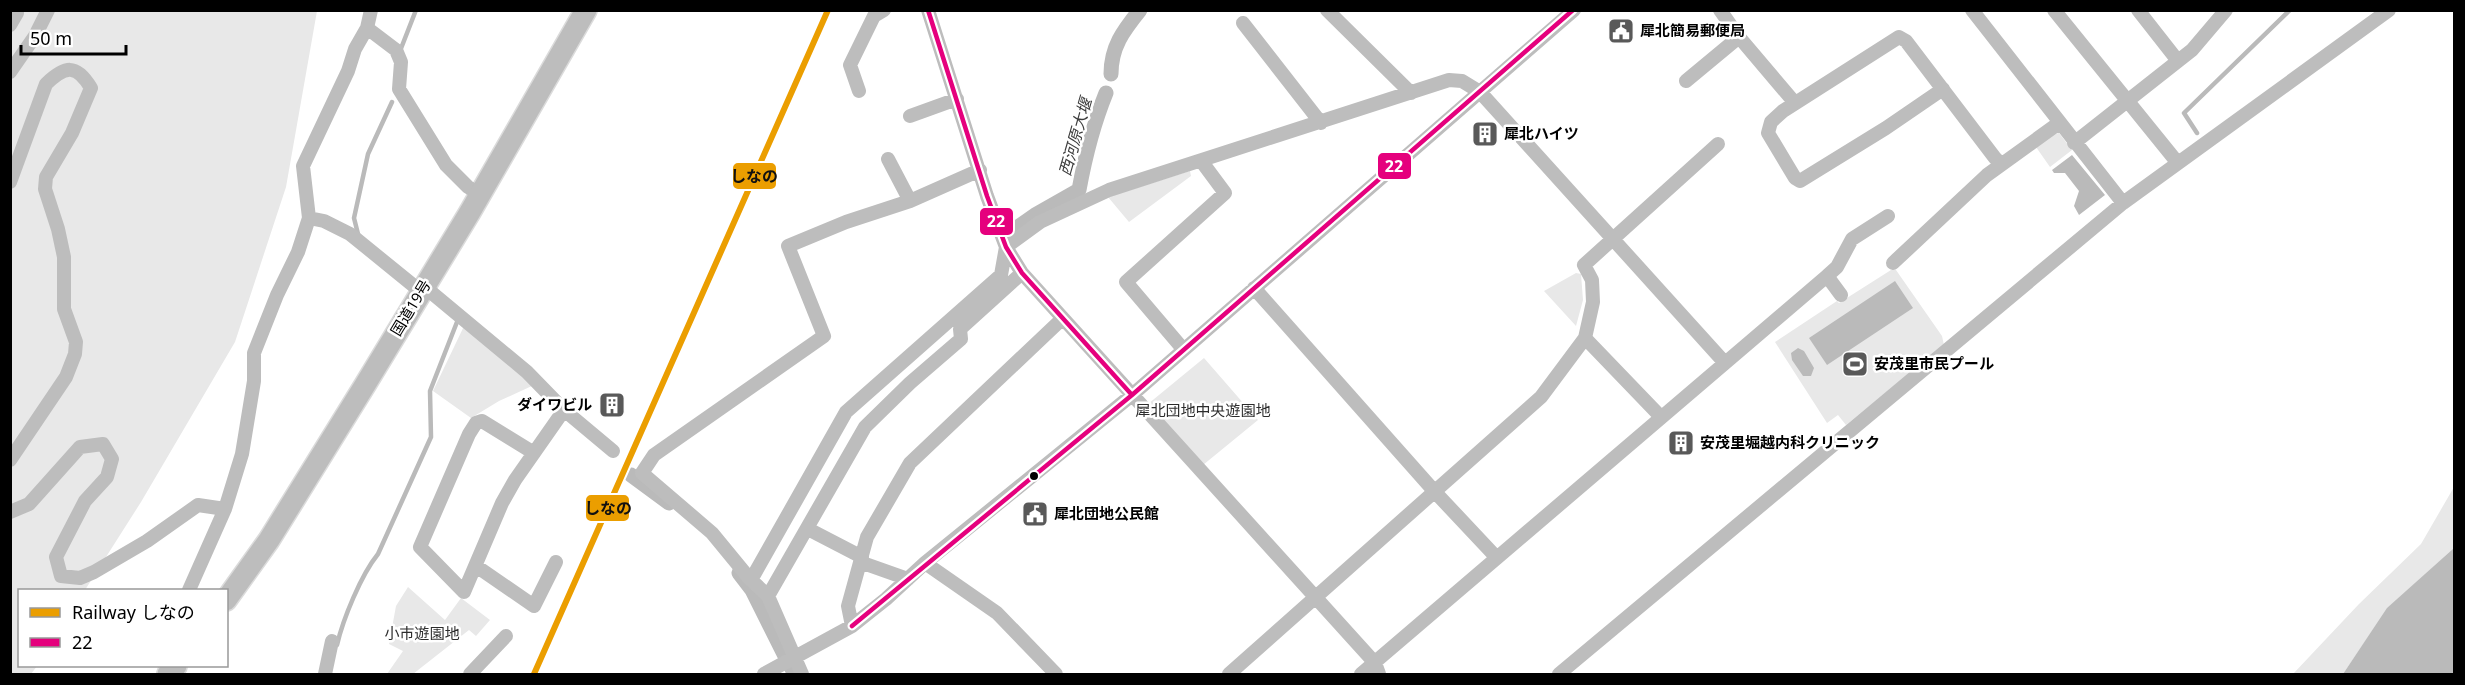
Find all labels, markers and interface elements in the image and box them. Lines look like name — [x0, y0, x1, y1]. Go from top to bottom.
public building icon: 犀北簡易郵便局 — [1606, 16, 1636, 46]
scale bar — [21, 18, 126, 56]
place label: 犀北簡易郵便局 — [1640, 20, 1745, 40]
text: 50 m — [30, 26, 72, 50]
water label: 西河原大堰 — [1053, 93, 1097, 178]
building icon: 犀北ハイツ — [1470, 119, 1500, 149]
place label: 犀北ハイツ — [1504, 123, 1579, 143]
line badge: 22 — [1377, 152, 1412, 180]
text: 22 — [1385, 155, 1403, 177]
line badge: しなの — [732, 162, 777, 190]
text: しなの — [730, 165, 778, 187]
line badge: 22 — [979, 207, 1014, 236]
text: 22 — [987, 210, 1005, 232]
street label: 国道19号 — [386, 276, 435, 339]
sports icon: 安茂里市民プール — [1840, 349, 1870, 379]
place label: 安茂里市民プール — [1874, 353, 1994, 373]
building icon: ダイワビル — [597, 390, 627, 420]
place label: ダイワビル — [517, 394, 592, 414]
park label: 犀北団地中央遊園地 — [1135, 400, 1271, 420]
building icon: 安茂里堀越内科クリニック — [1666, 428, 1696, 458]
place label: 安茂里堀越内科クリニック — [1700, 432, 1880, 452]
unlabelled marker — [1028, 470, 1040, 482]
line badge: しなの — [585, 494, 630, 522]
text: しなの — [584, 497, 632, 519]
public building icon: 犀北団地公民館 — [1020, 499, 1050, 529]
place label: 犀北団地公民館 — [1054, 503, 1159, 523]
legend — [18, 589, 228, 667]
text: Railway しなの — [72, 600, 195, 624]
park label: 小市遊園地 — [384, 623, 460, 643]
text: 22 — [72, 630, 93, 654]

